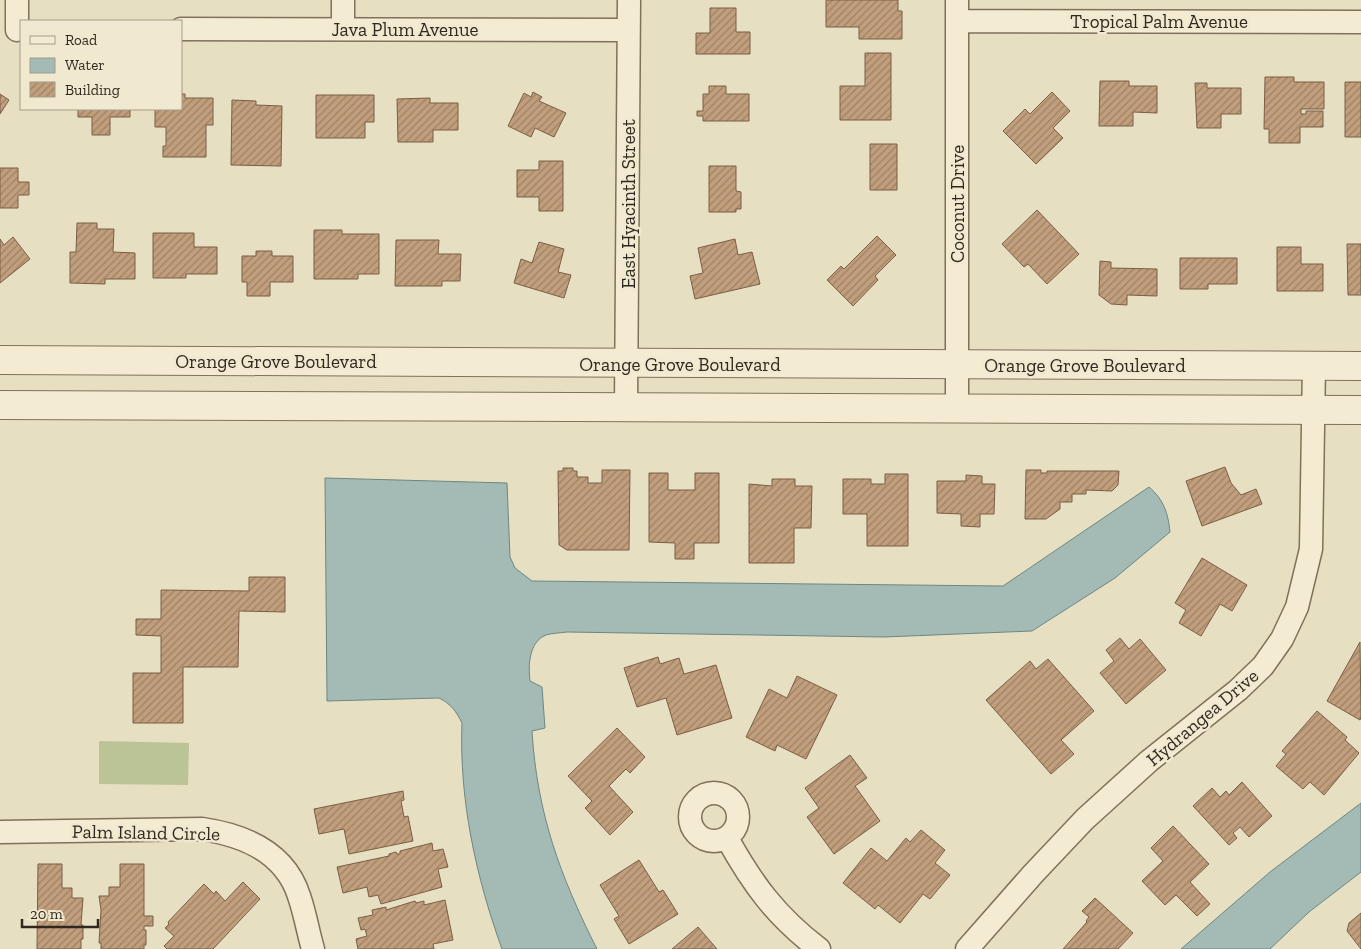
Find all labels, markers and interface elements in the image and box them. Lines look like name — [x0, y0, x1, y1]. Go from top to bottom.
street label: Tropical Palm Avenue — [1070, 10, 1248, 33]
street label: Java Plum Avenue — [331, 18, 479, 41]
legend — [20, 20, 182, 110]
text: Road — [65, 31, 98, 49]
text: Water — [65, 56, 105, 74]
text: Building — [65, 81, 120, 99]
street label: East Hyacinth Street — [617, 119, 640, 289]
street label: Coconut Drive — [946, 145, 969, 263]
street label: Orange Grove Boulevard — [175, 350, 377, 373]
street label: Orange Grove Boulevard — [579, 353, 781, 376]
street label: Orange Grove Boulevard — [984, 354, 1186, 377]
street label: Hydrangea Drive — [1142, 664, 1263, 771]
street label: Palm Island Circle — [72, 820, 220, 845]
scale bar — [22, 896, 99, 928]
text: 20 m — [30, 905, 63, 923]

